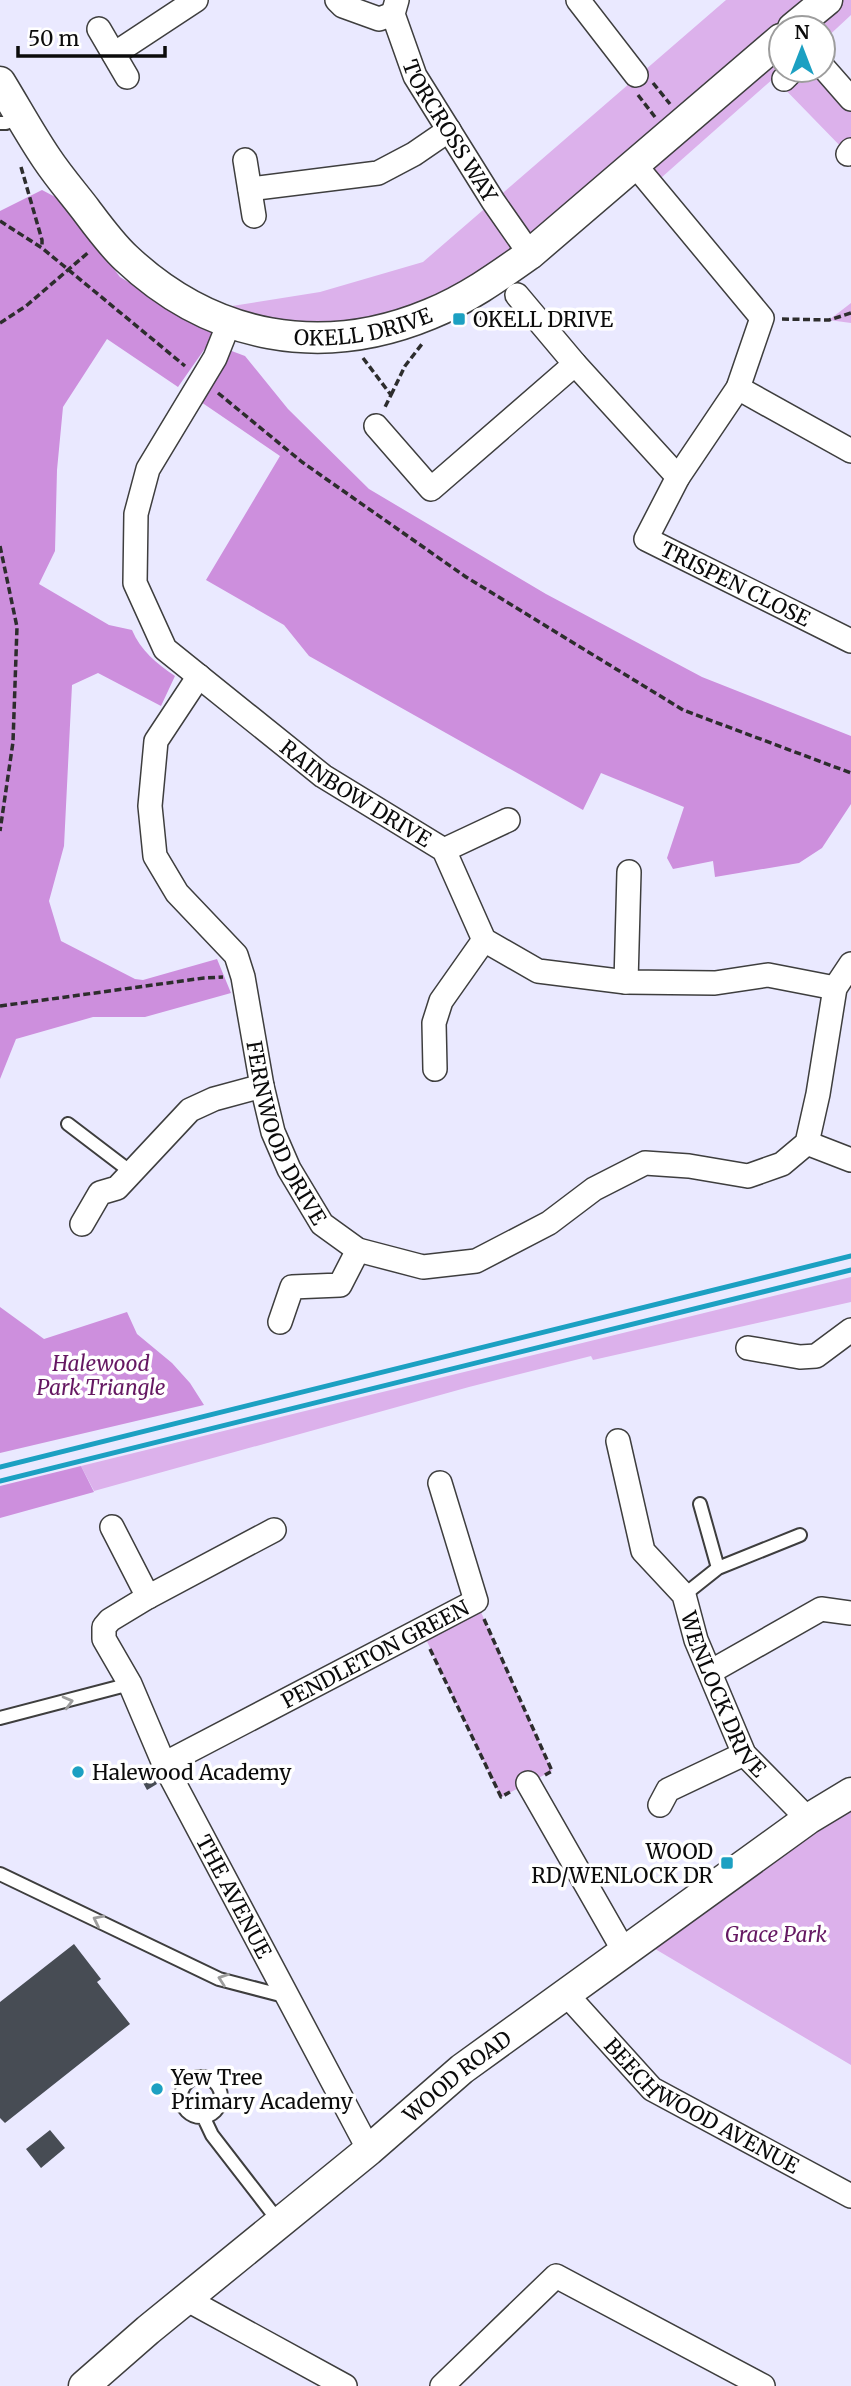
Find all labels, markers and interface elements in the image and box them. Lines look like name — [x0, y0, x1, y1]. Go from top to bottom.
scale bar — [18, 14, 164, 58]
north arrow — [767, 14, 837, 84]
text: N — [794, 20, 810, 44]
text: 50 m — [28, 25, 79, 52]
street label: TORCROSS WAY — [397, 56, 504, 207]
street label: OKELL DRIVE — [293, 301, 436, 351]
place label: OKELL DRIVE — [473, 306, 614, 333]
marker: OKELL DRIVE — [451, 311, 467, 327]
street label: TRISPEN CLOSE — [656, 535, 816, 632]
street label: RAINBOW DRIVE — [275, 734, 437, 853]
street label: FERNWOOD DRIVE — [241, 1039, 333, 1230]
park label: Halewood Park Triangle — [36, 1350, 166, 1401]
street label: PENDLETON GREEN — [277, 1594, 473, 1714]
street label: WENLOCK DRIVE — [675, 1607, 773, 1783]
one-way arrow — [62, 1696, 74, 1710]
place label: Halewood Academy — [92, 1759, 292, 1786]
marker: Halewood Academy — [70, 1764, 86, 1780]
street label: THE AVENUE — [190, 1830, 278, 1963]
place label: WOOD RD/WENLOCK DR — [531, 1838, 713, 1889]
marker: WOOD RD/WENLOCK DR — [719, 1855, 735, 1871]
one-way arrow — [93, 1915, 105, 1929]
park label: Grace Park — [725, 1921, 828, 1948]
one-way arrow — [217, 1973, 229, 1987]
street label: WOOD ROAD — [396, 2024, 517, 2129]
street label: BEECHWOOD AVENUE — [599, 2032, 804, 2179]
place label: Yew Tree Primary Academy — [170, 2064, 353, 2115]
marker: Yew Tree Primary Academy — [149, 2081, 165, 2097]

